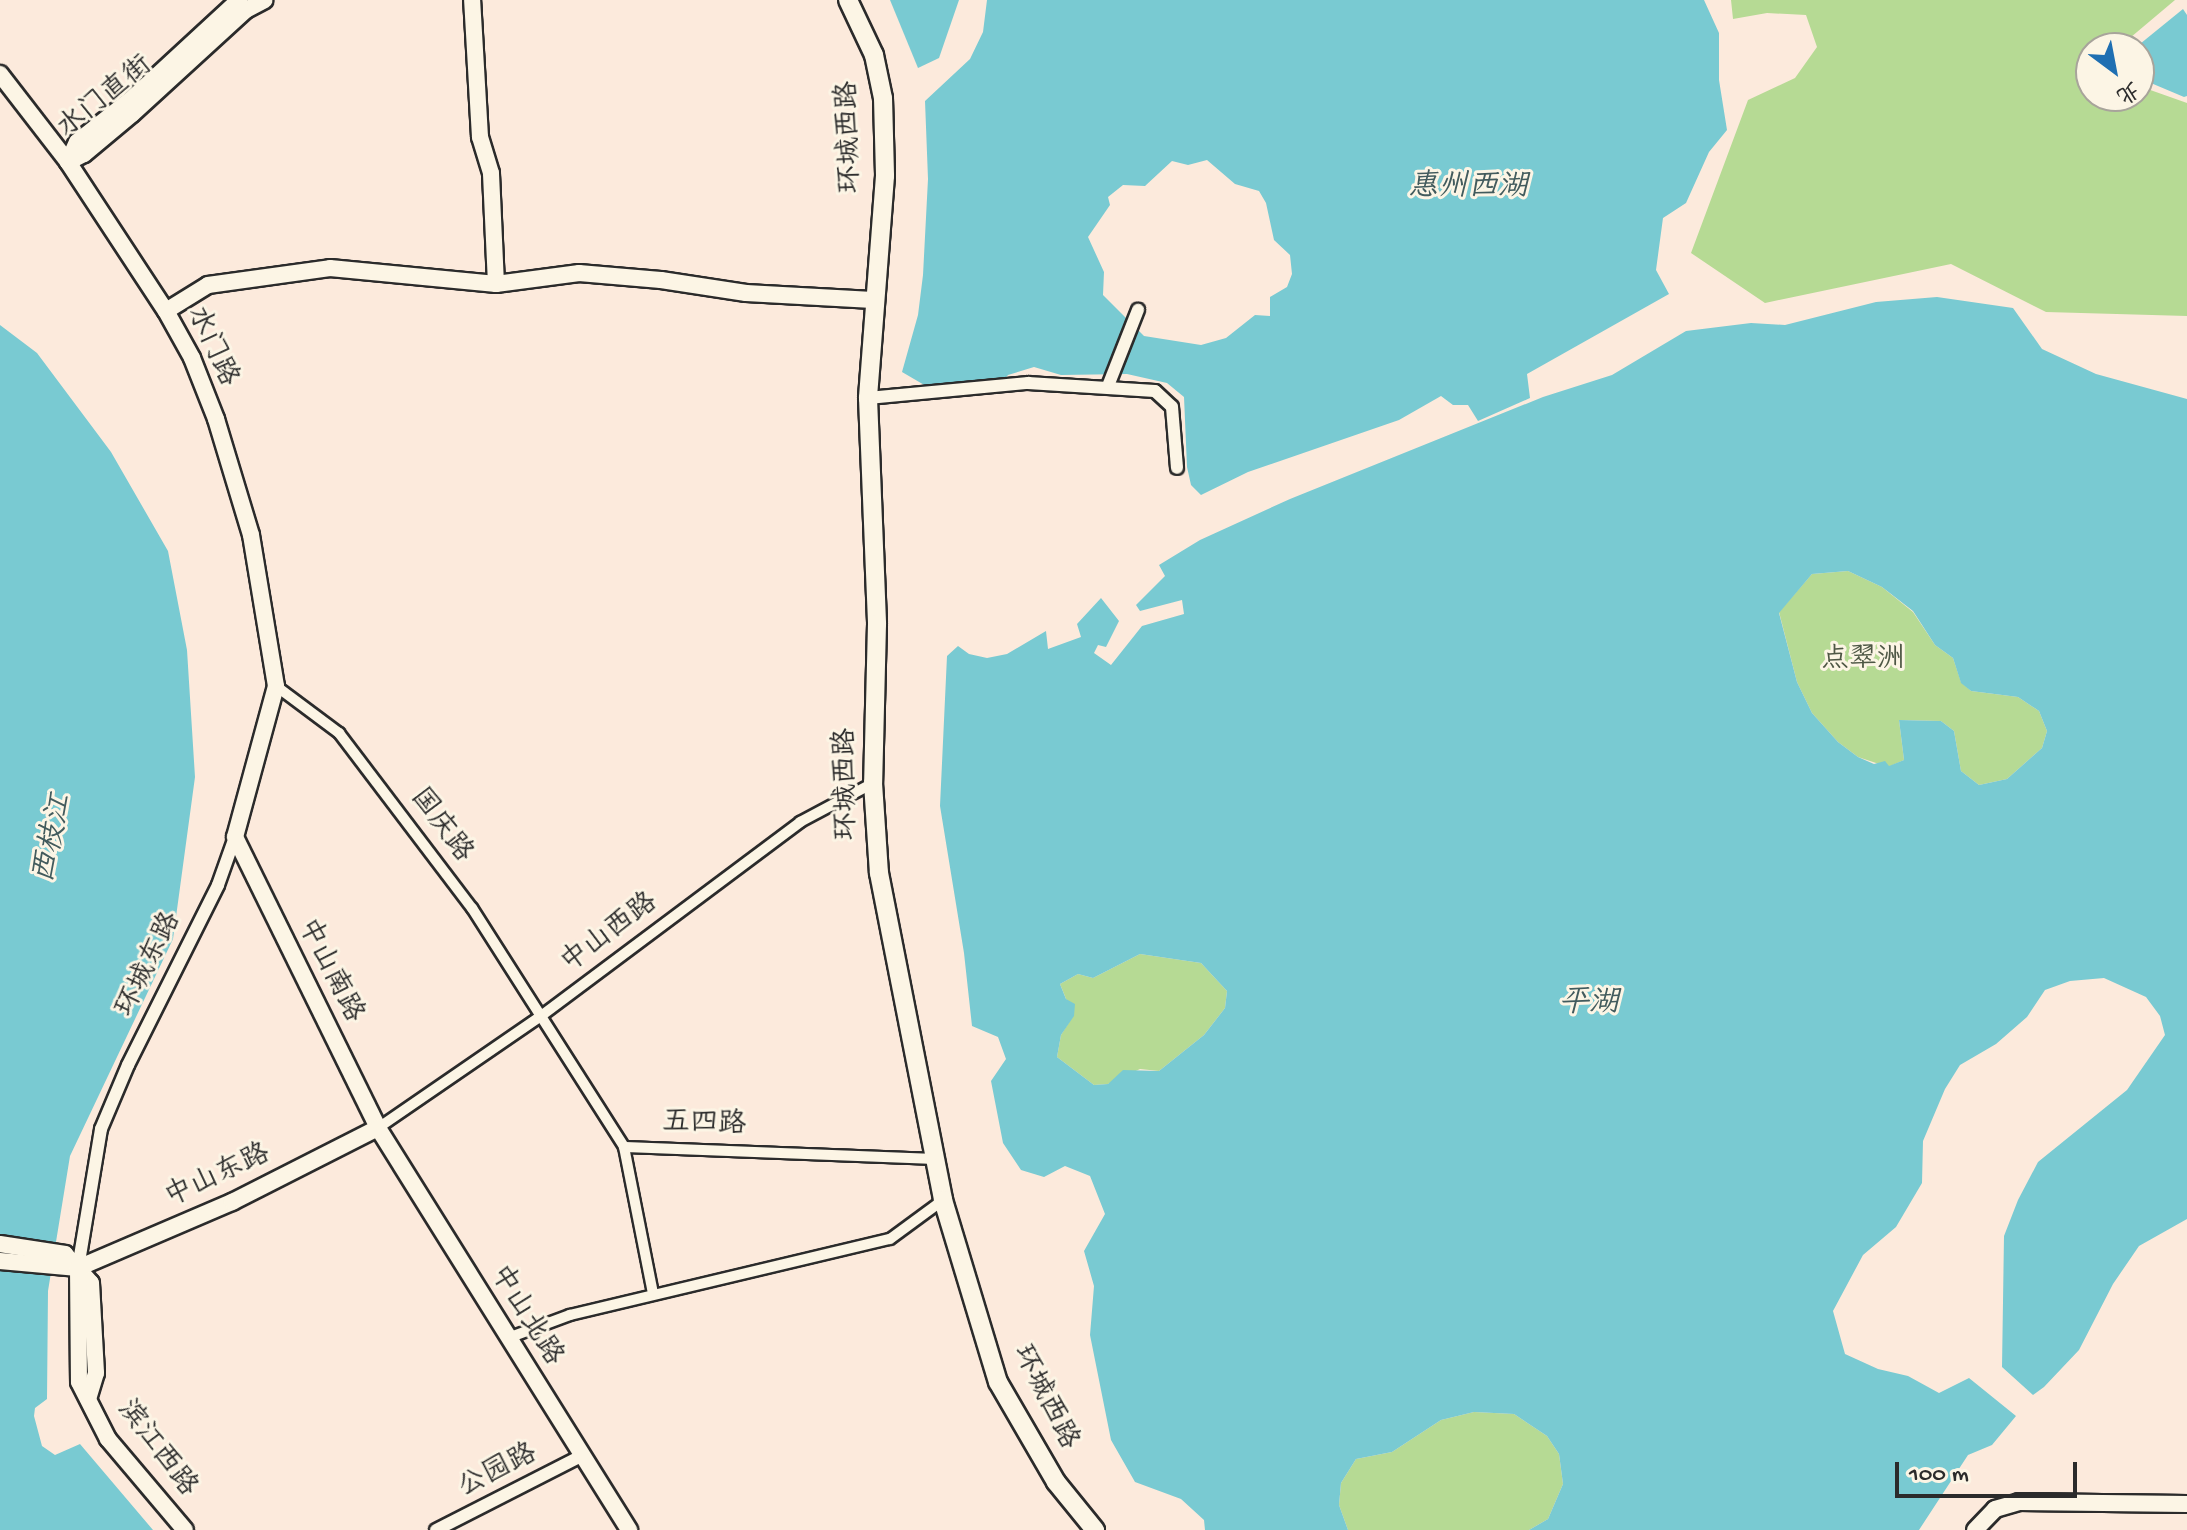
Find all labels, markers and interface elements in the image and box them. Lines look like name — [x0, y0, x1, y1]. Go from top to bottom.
north arrow — [2075, 32, 2155, 112]
street label: 水门直街 — [52, 50, 160, 146]
text: 北 — [2110, 74, 2143, 108]
street label: 环城西路 — [832, 80, 870, 194]
water label: 惠州西湖 — [1408, 171, 1528, 207]
street label: 水门路 — [178, 302, 244, 392]
park label: 点翠洲 — [1821, 644, 1905, 678]
street label: 环城西路 — [830, 728, 866, 840]
street label: 国庆路 — [401, 782, 479, 870]
water label: 西枝江 — [28, 791, 82, 887]
street label: 中山西路 — [555, 887, 665, 981]
street label: 环城东路 — [110, 907, 190, 1023]
street label: 中山南路 — [289, 913, 369, 1029]
water label: 平湖 — [1559, 987, 1619, 1023]
street label: 五四路 — [661, 1107, 747, 1143]
street label: 中山东路 — [160, 1138, 276, 1216]
street label: 中山北路 — [481, 1260, 569, 1372]
street label: 环城西路 — [1004, 1340, 1084, 1456]
street label: 滨江西路 — [109, 1394, 203, 1504]
street label: 公园路 — [453, 1438, 543, 1506]
scale bar — [1899, 1446, 2081, 1496]
text: 100 m — [1909, 1461, 1969, 1490]

